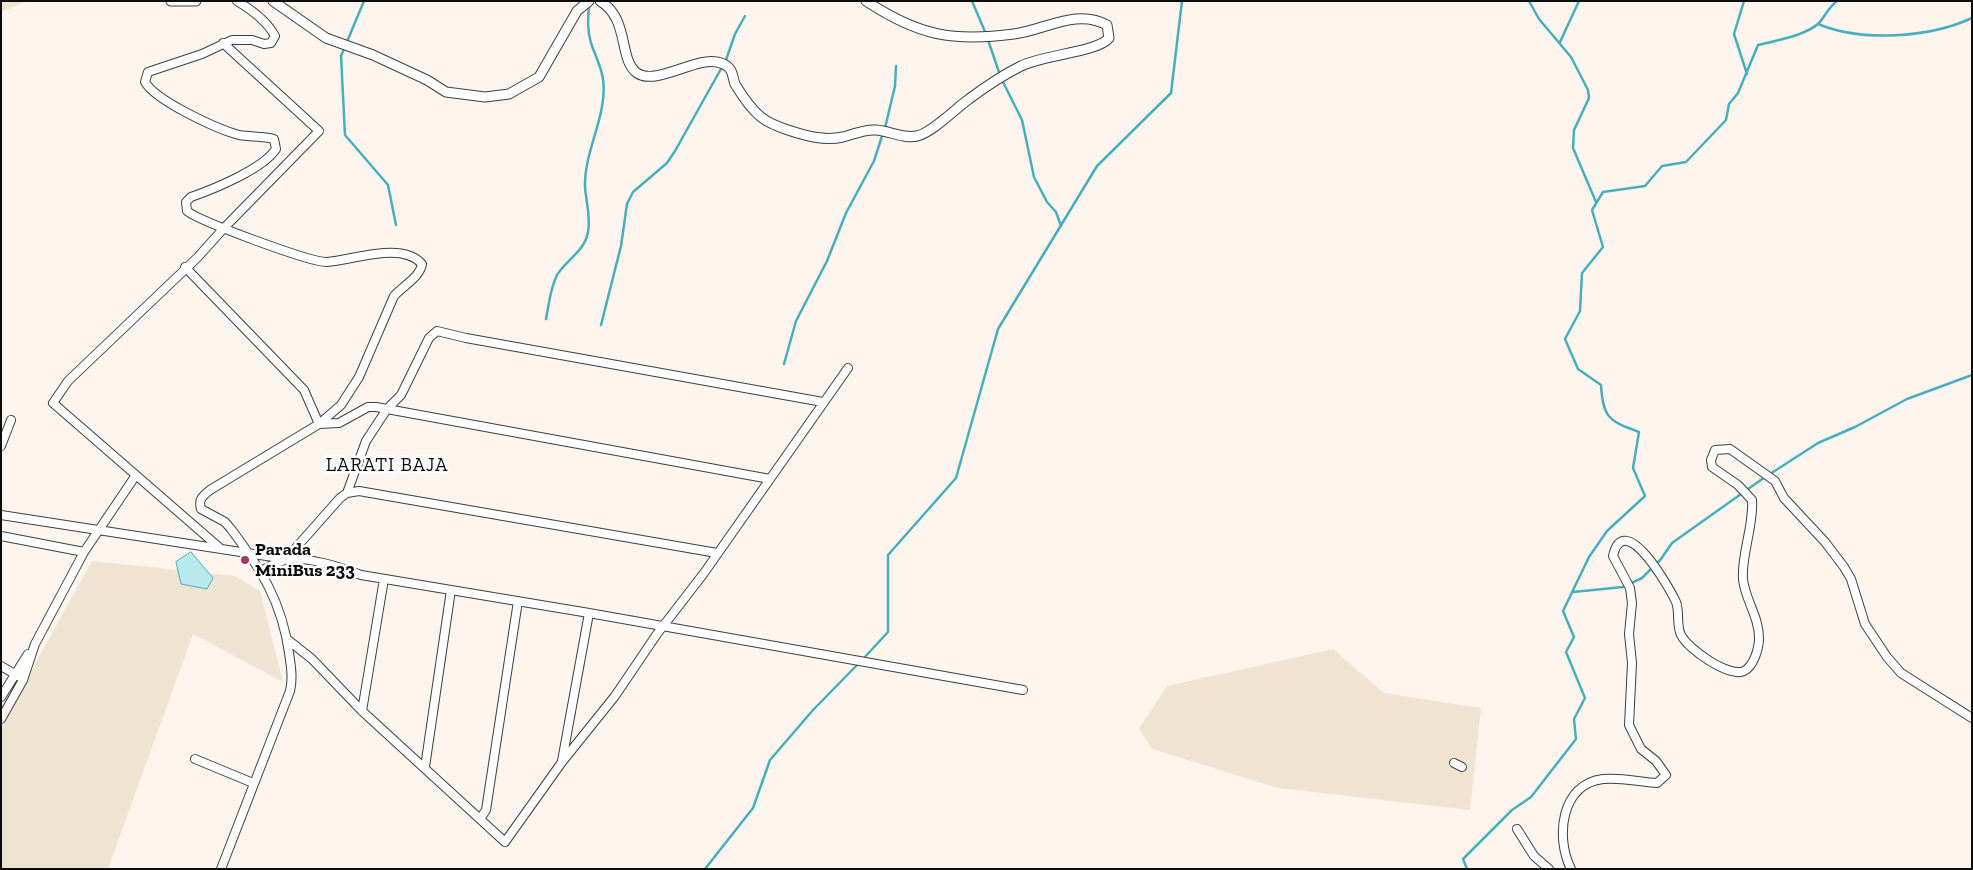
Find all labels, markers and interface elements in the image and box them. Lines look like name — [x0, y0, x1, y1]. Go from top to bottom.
district label: LARATI BAJA — [324, 455, 450, 477]
place label: Parada MiniBus 233 — [255, 539, 355, 582]
marker: Parada MiniBus 233 — [239, 554, 251, 566]

